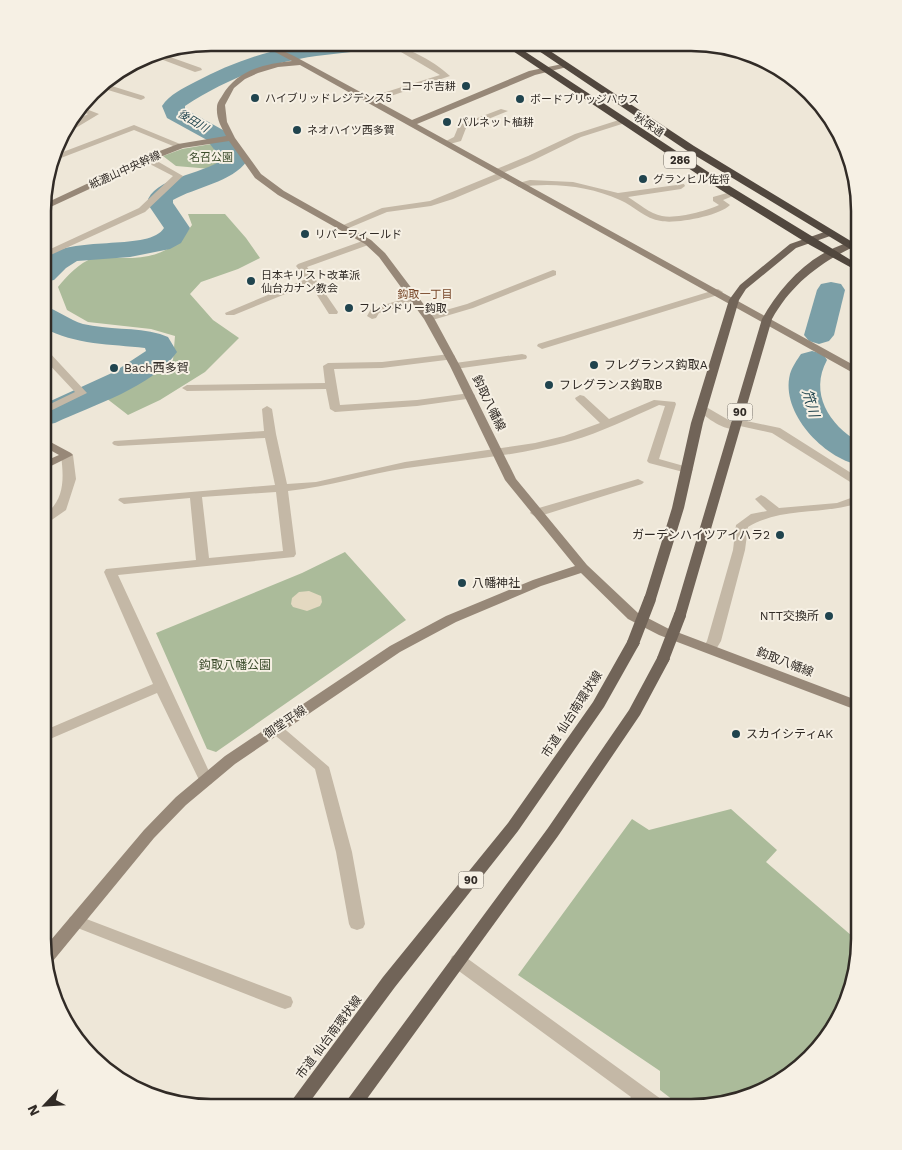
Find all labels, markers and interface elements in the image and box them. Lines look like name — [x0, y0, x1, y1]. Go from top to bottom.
place label: コーポ吉耕 — [401, 80, 456, 93]
marker: コーポ吉耕 — [460, 80, 472, 92]
marker: ハイブリッドレジデンス5 — [249, 92, 261, 104]
place label: ハイブリッドレジデンス5 — [265, 92, 392, 105]
marker: ボードブリッジハウス — [514, 93, 526, 105]
place label: ボードブリッジハウス — [530, 93, 639, 106]
water label: 後田川 — [176, 107, 211, 136]
street label: 秋保通 — [632, 110, 666, 140]
marker: パルネット植耕 — [441, 116, 453, 128]
place label: パルネット植耕 — [457, 116, 534, 129]
marker: ネオハイツ西多賀 — [291, 124, 303, 136]
place label: ネオハイツ西多賀 — [307, 124, 395, 137]
street label: 紙漉山中央幹線 — [87, 148, 163, 192]
park label: 名召公園 — [189, 151, 233, 164]
road number: 286 — [664, 152, 696, 168]
marker: グランヒル佐将 — [637, 173, 649, 185]
place label: グランヒル佐将 — [653, 173, 730, 186]
marker: リバーフィールド — [299, 228, 311, 240]
place label: リバーフィールド — [315, 228, 402, 241]
place label: 日本キリスト改革派 仙台カナン教会 — [261, 269, 360, 295]
marker: 日本キリスト改革派 仙台カナン教会 — [245, 275, 257, 287]
district label: 鈎取一丁目 — [398, 288, 453, 301]
marker: フレンドリー鈎取 — [343, 302, 355, 314]
place label: フレンドリー鈎取 — [359, 302, 447, 315]
place label: フレグランス鈎取A — [604, 358, 708, 372]
marker: フレグランス鈎取A — [588, 359, 600, 371]
place label: Bach西多賀 — [124, 361, 189, 375]
marker: Bach西多賀 — [108, 362, 120, 374]
street label: 鈎取八幡線 — [470, 373, 508, 433]
place label: フレグランス鈎取B — [559, 378, 663, 392]
marker: フレグランス鈎取B — [543, 379, 555, 391]
water label: 笊川 — [799, 387, 823, 421]
road number: 90 — [728, 404, 752, 421]
place label: ガーデンハイツアイハラ2 — [632, 528, 770, 542]
marker: ガーデンハイツアイハラ2 — [774, 529, 786, 541]
place label: 八幡神社 — [472, 576, 520, 590]
marker: 八幡神社 — [456, 577, 468, 589]
place label: NTT交換所 — [760, 609, 819, 623]
marker: NTT交換所 — [823, 610, 835, 622]
street label: 鈎取八幡線 — [754, 645, 816, 679]
park label: 鈎取八幡公園 — [199, 658, 271, 672]
street label: 市道 仙台南環状線 — [539, 668, 605, 760]
street label: 御堂平線 — [261, 703, 309, 741]
place label: スカイシティAK — [746, 727, 833, 741]
marker: スカイシティAK — [730, 728, 742, 740]
road number: 90 — [458, 872, 484, 888]
street label: 市道 仙台南環状線 — [293, 993, 365, 1081]
north arrow — [20, 1080, 70, 1130]
text: N — [24, 1102, 43, 1119]

